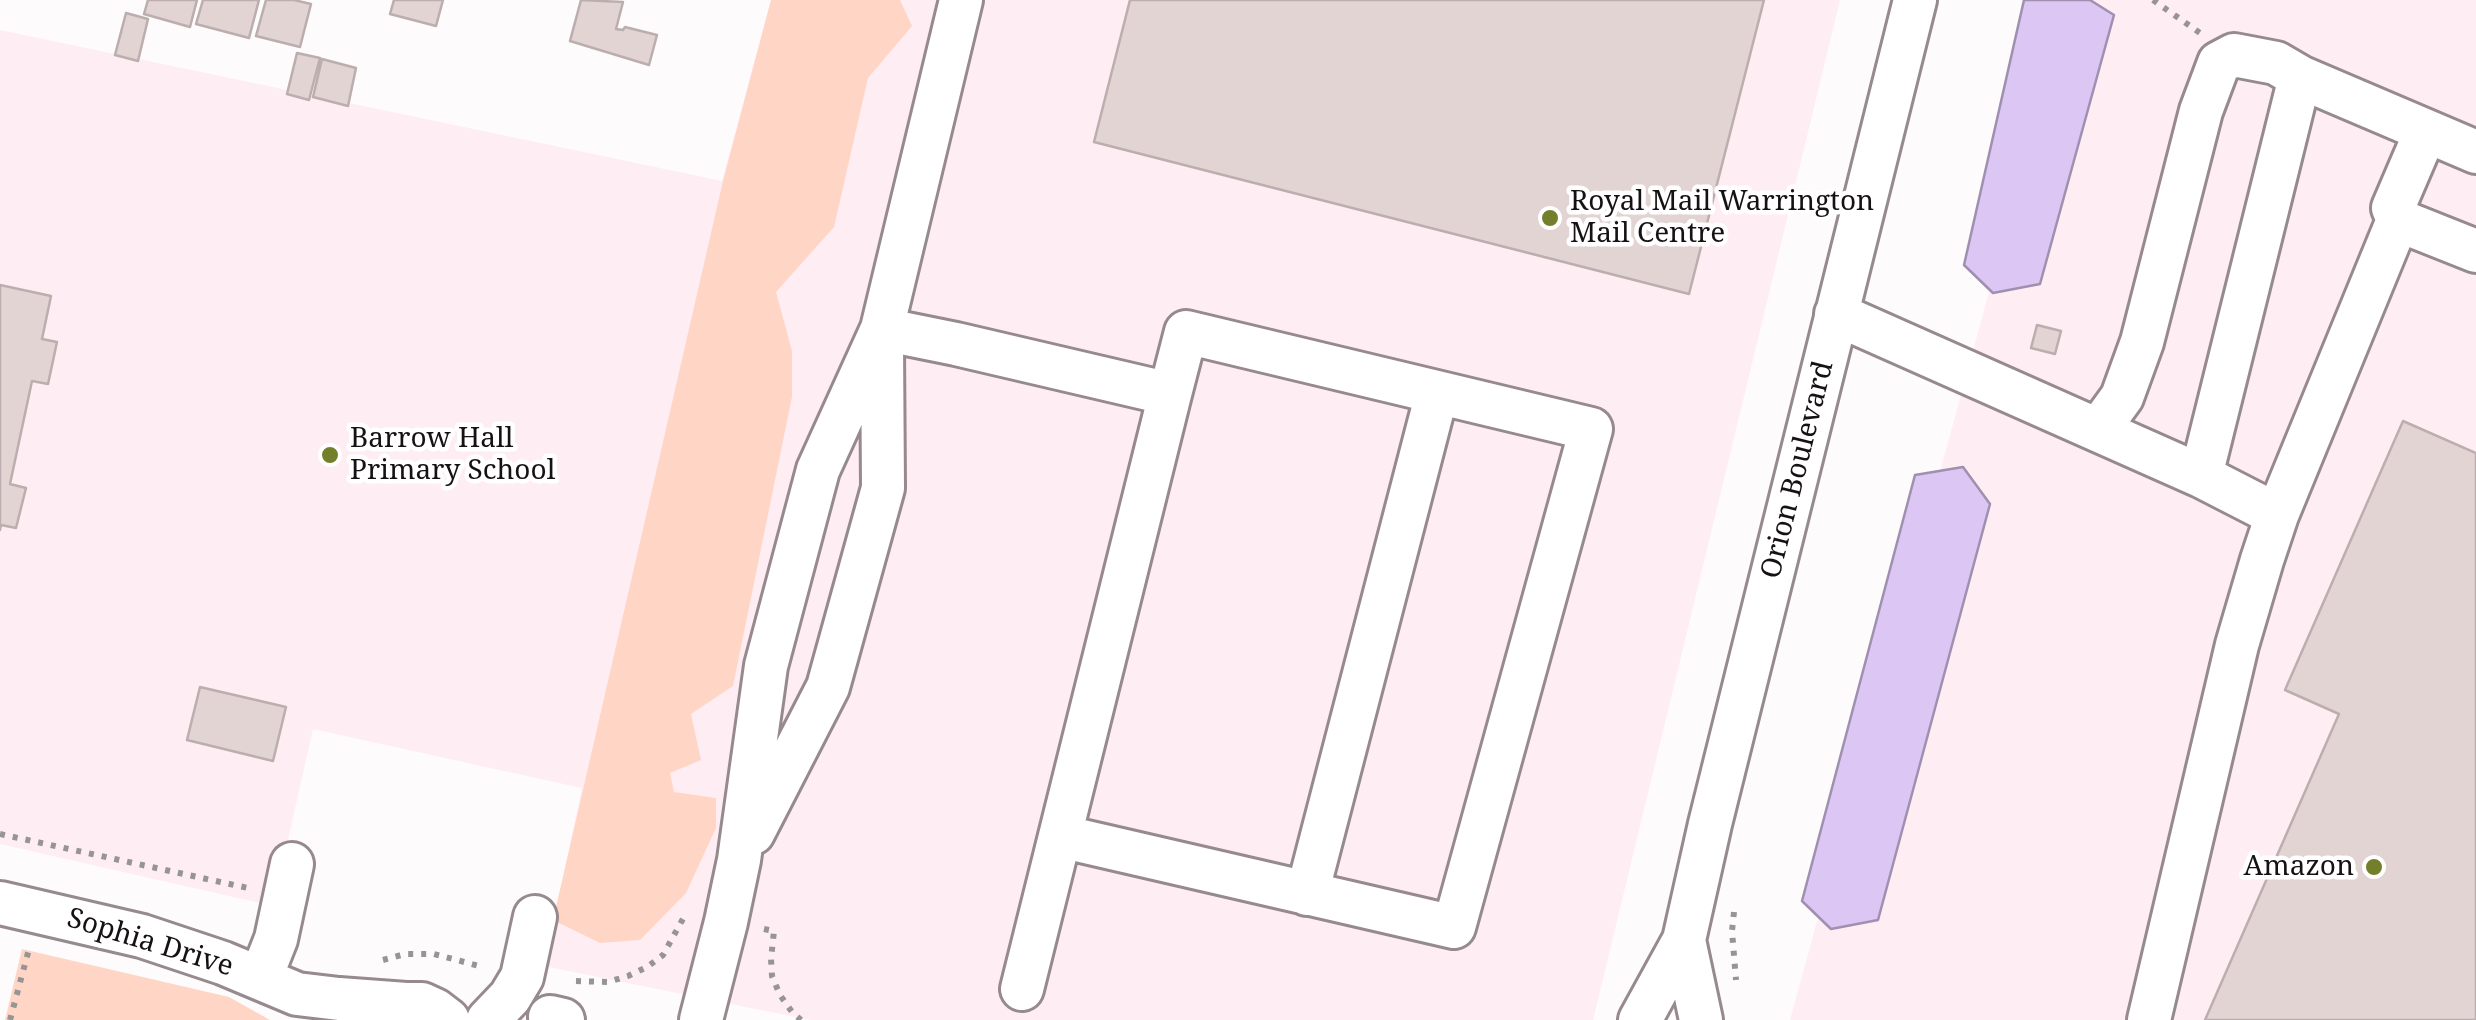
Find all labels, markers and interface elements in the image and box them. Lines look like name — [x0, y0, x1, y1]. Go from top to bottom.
place label: Royal Mail Warrington Mail Centre — [1570, 185, 1874, 251]
marker: Royal Mail Warrington Mail Centre — [1539, 207, 1561, 229]
street label: Orion Boulevard — [1755, 358, 1841, 582]
place label: Barrow Hall Primary School — [350, 422, 555, 488]
marker: Barrow Hall Primary School — [319, 444, 341, 466]
place label: Amazon — [2244, 850, 2354, 884]
marker: Amazon — [2363, 856, 2385, 878]
street label: Sophia Drive — [63, 902, 237, 984]

